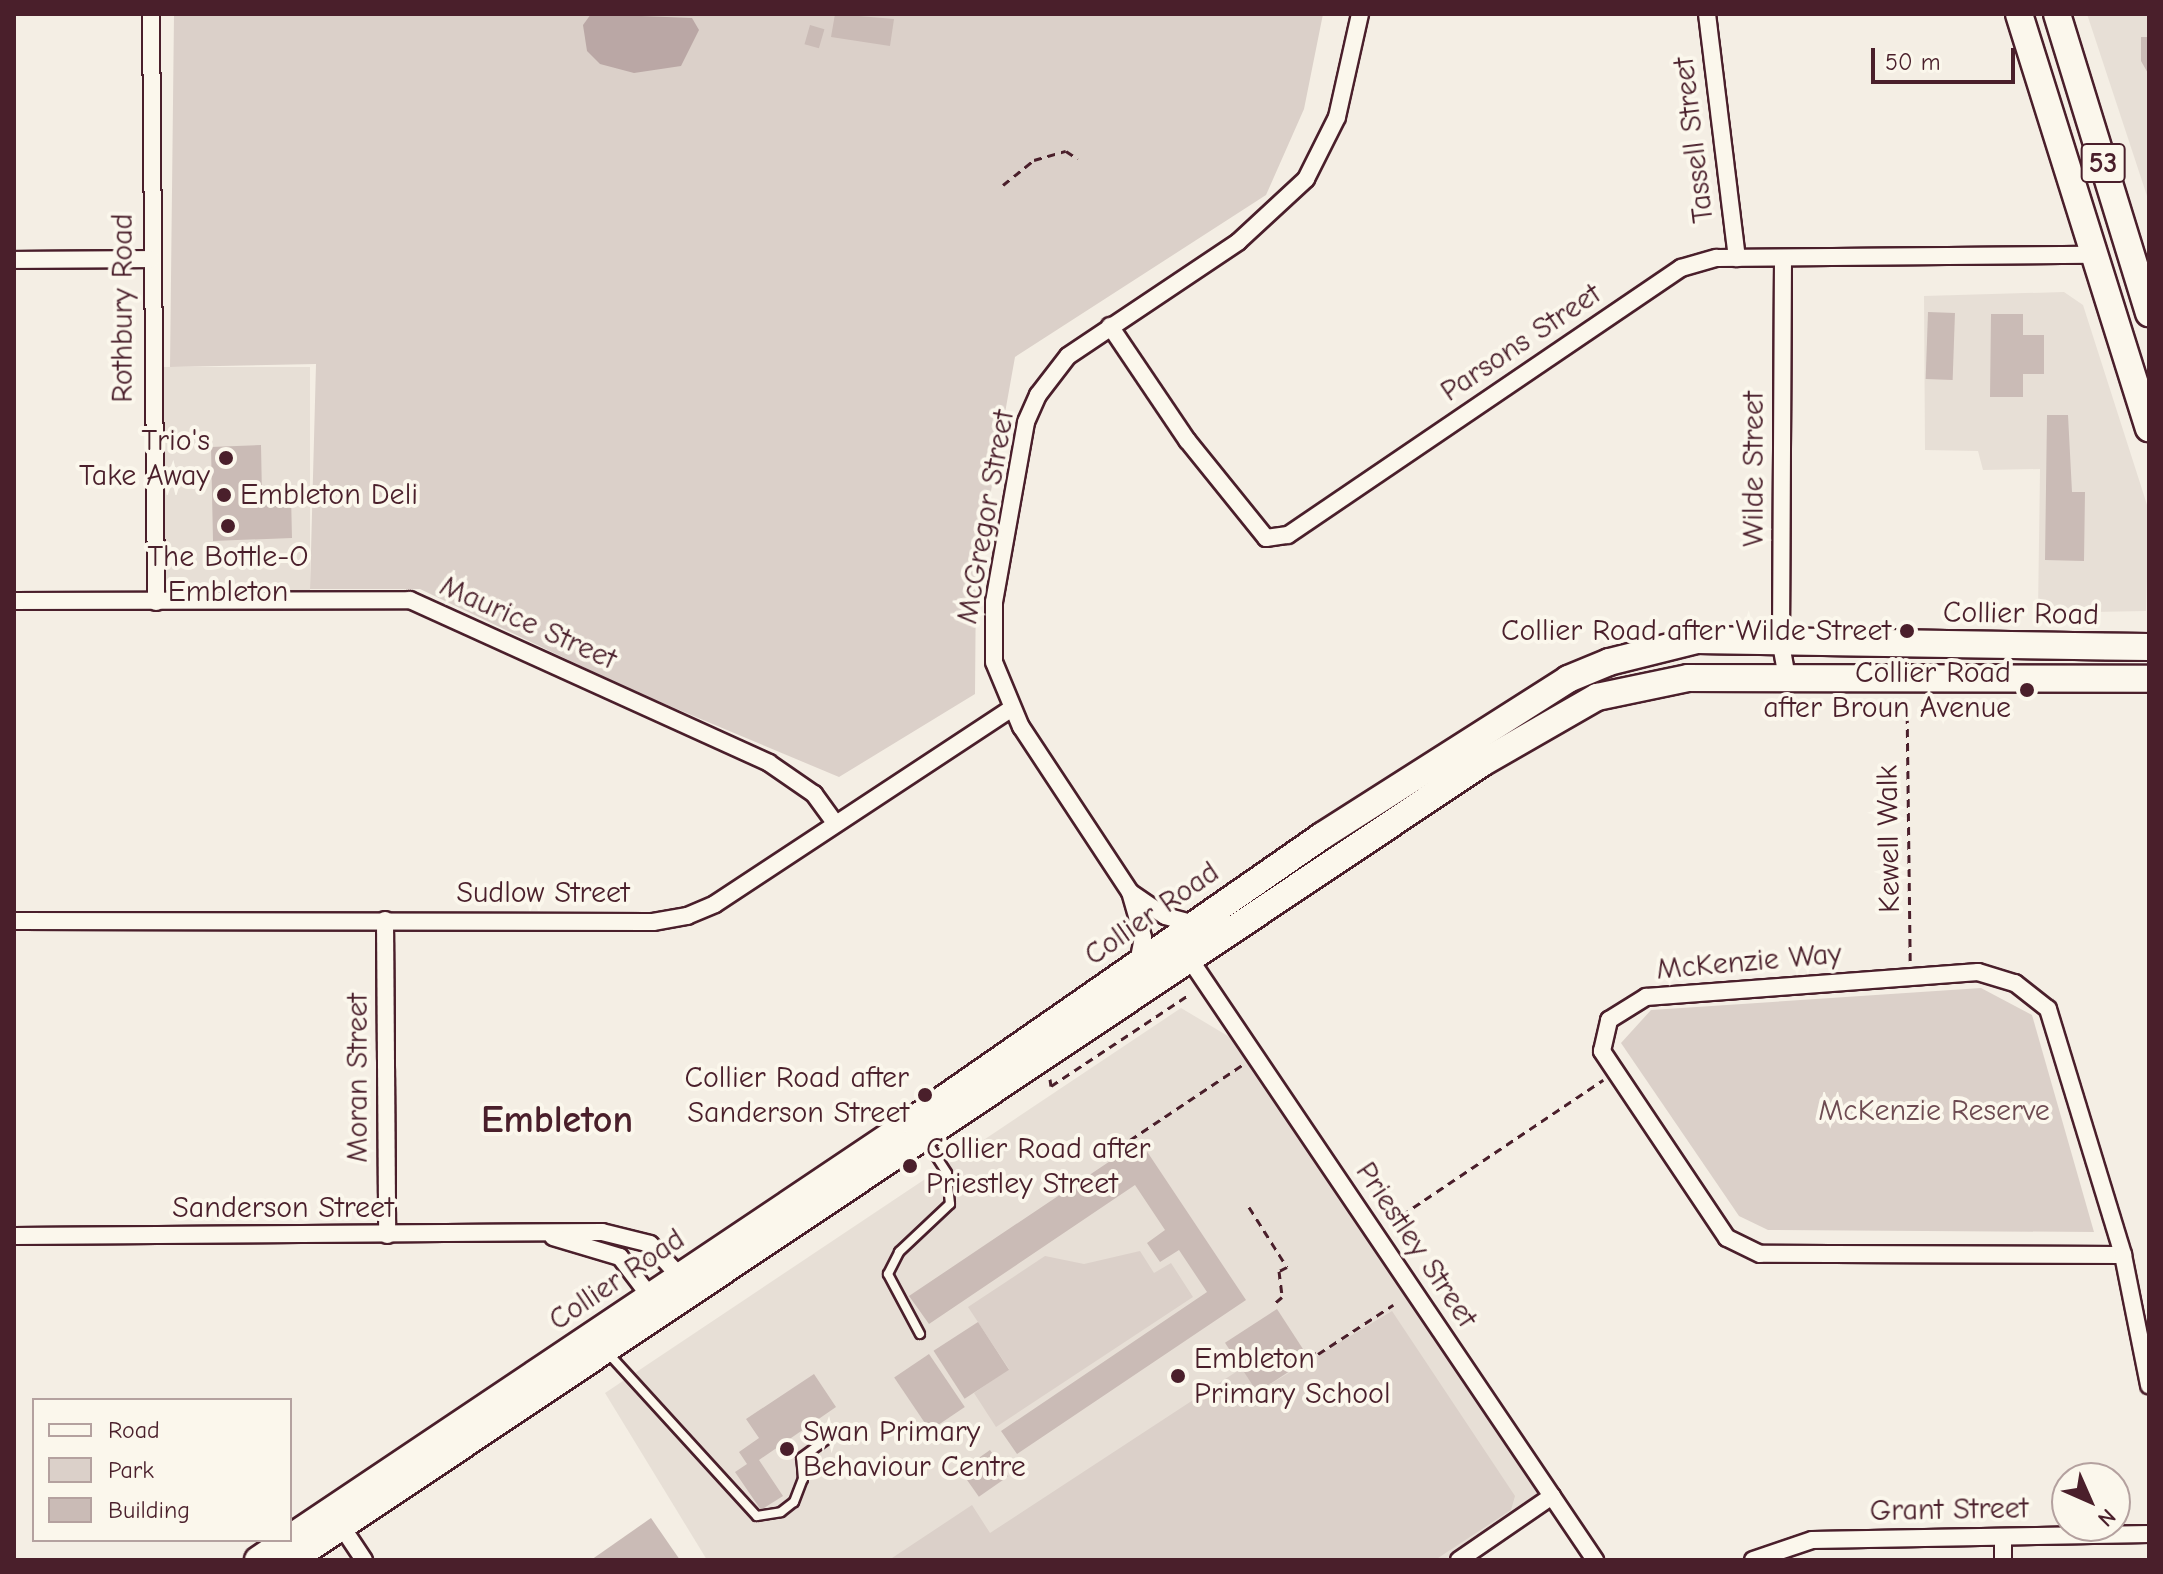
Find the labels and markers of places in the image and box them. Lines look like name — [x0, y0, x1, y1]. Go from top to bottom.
place label: Trio's Take Away — [79, 423, 210, 494]
marker: Trio's Take Away — [217, 449, 235, 467]
place label: Embleton Deli — [240, 477, 418, 513]
marker: Embleton Deli — [215, 486, 233, 504]
marker: The Bottle-O Embleton — [219, 517, 237, 535]
place label: The Bottle-O Embleton — [147, 539, 309, 610]
place label: Collier Road after Wilde Street — [1501, 613, 1891, 649]
marker: Collier Road after Wilde Street — [1898, 622, 1916, 640]
place label: Collier Road after Broun Avenue — [1763, 655, 2011, 726]
marker: Collier Road after Broun Avenue — [2018, 681, 2036, 699]
place label: Collier Road after Sanderson Street — [685, 1060, 909, 1130]
marker: Collier Road after Sanderson Street — [916, 1086, 934, 1104]
place label: Collier Road after Priestley Street — [926, 1131, 1150, 1202]
marker: Collier Road after Priestley Street — [901, 1157, 919, 1175]
place label: Embleton Primary School — [1194, 1341, 1391, 1412]
marker: Embleton Primary School — [1169, 1367, 1187, 1385]
place label: Swan Primary Behaviour Centre — [803, 1414, 1026, 1484]
marker: Swan Primary Behaviour Centre — [778, 1440, 796, 1458]

